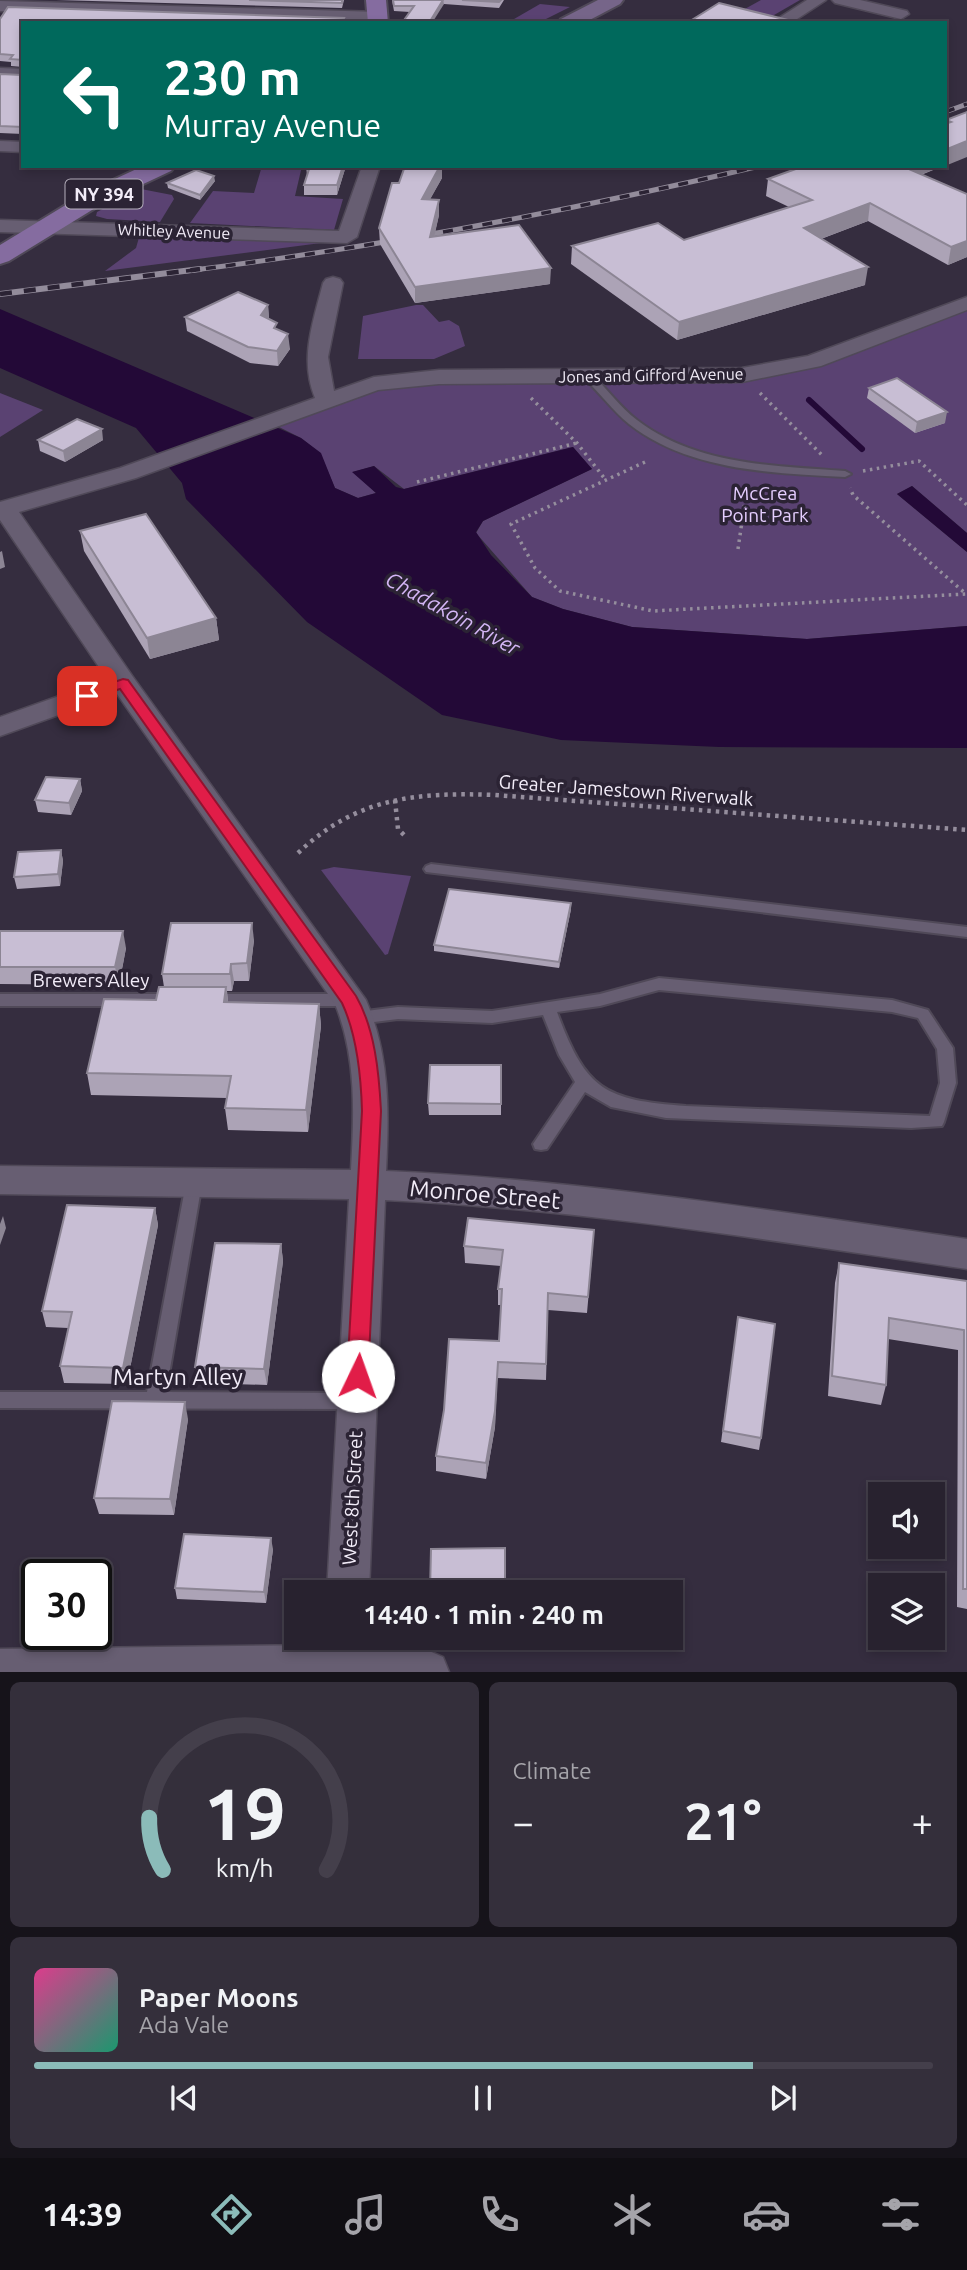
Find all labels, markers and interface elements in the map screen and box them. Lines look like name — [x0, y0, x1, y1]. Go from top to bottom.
icon: left — [49, 49, 140, 140]
text: 230 m — [164, 49, 301, 104]
text: Murray Avenue — [164, 107, 381, 143]
road number: NY 394 — [66, 180, 142, 209]
street label: Whitley Avenue — [118, 220, 230, 242]
street label: Jones and Gifford Avenue — [558, 364, 744, 386]
park label: McCrea Point Park — [721, 482, 809, 526]
water label: Chadakoin River — [382, 566, 525, 660]
pin — [57, 666, 117, 726]
icon: arrive — [68, 677, 106, 715]
street label: Greater Jamestown Riverwalk — [498, 770, 754, 810]
street label: Brewers Alley — [33, 969, 149, 991]
street label: Monroe Street — [409, 1175, 561, 1213]
position arrow — [321, 1339, 395, 1413]
street label: Martyn Alley — [113, 1364, 243, 1389]
street label: West 8th Street — [338, 1430, 367, 1566]
map controls — [868, 1482, 945, 1650]
button: sound — [868, 1482, 945, 1559]
speed limit sign: 30 — [21, 1559, 112, 1650]
button: layers — [868, 1573, 945, 1650]
text: 14:40 · 1 min · 240 m — [363, 1600, 604, 1629]
text: Climate — [513, 1758, 592, 1783]
text: 19 — [203, 1773, 285, 1855]
text: 21° — [684, 1792, 761, 1850]
text: − — [513, 1801, 534, 1843]
text: + — [912, 1801, 933, 1843]
text: km/h — [215, 1854, 273, 1882]
text: Paper Moons — [139, 1983, 298, 2012]
text: Ada Vale — [139, 2012, 229, 2037]
icon: previous — [165, 2079, 203, 2117]
icon: pause — [464, 2079, 502, 2117]
icon: next — [764, 2079, 802, 2117]
icon: directions — [207, 2190, 256, 2239]
icon: music — [341, 2190, 390, 2239]
icon: phone — [475, 2190, 524, 2239]
icon: climate — [608, 2190, 657, 2239]
icon: car — [742, 2190, 791, 2239]
icon: filters — [876, 2190, 925, 2239]
text: 14:39 — [42, 2196, 122, 2232]

